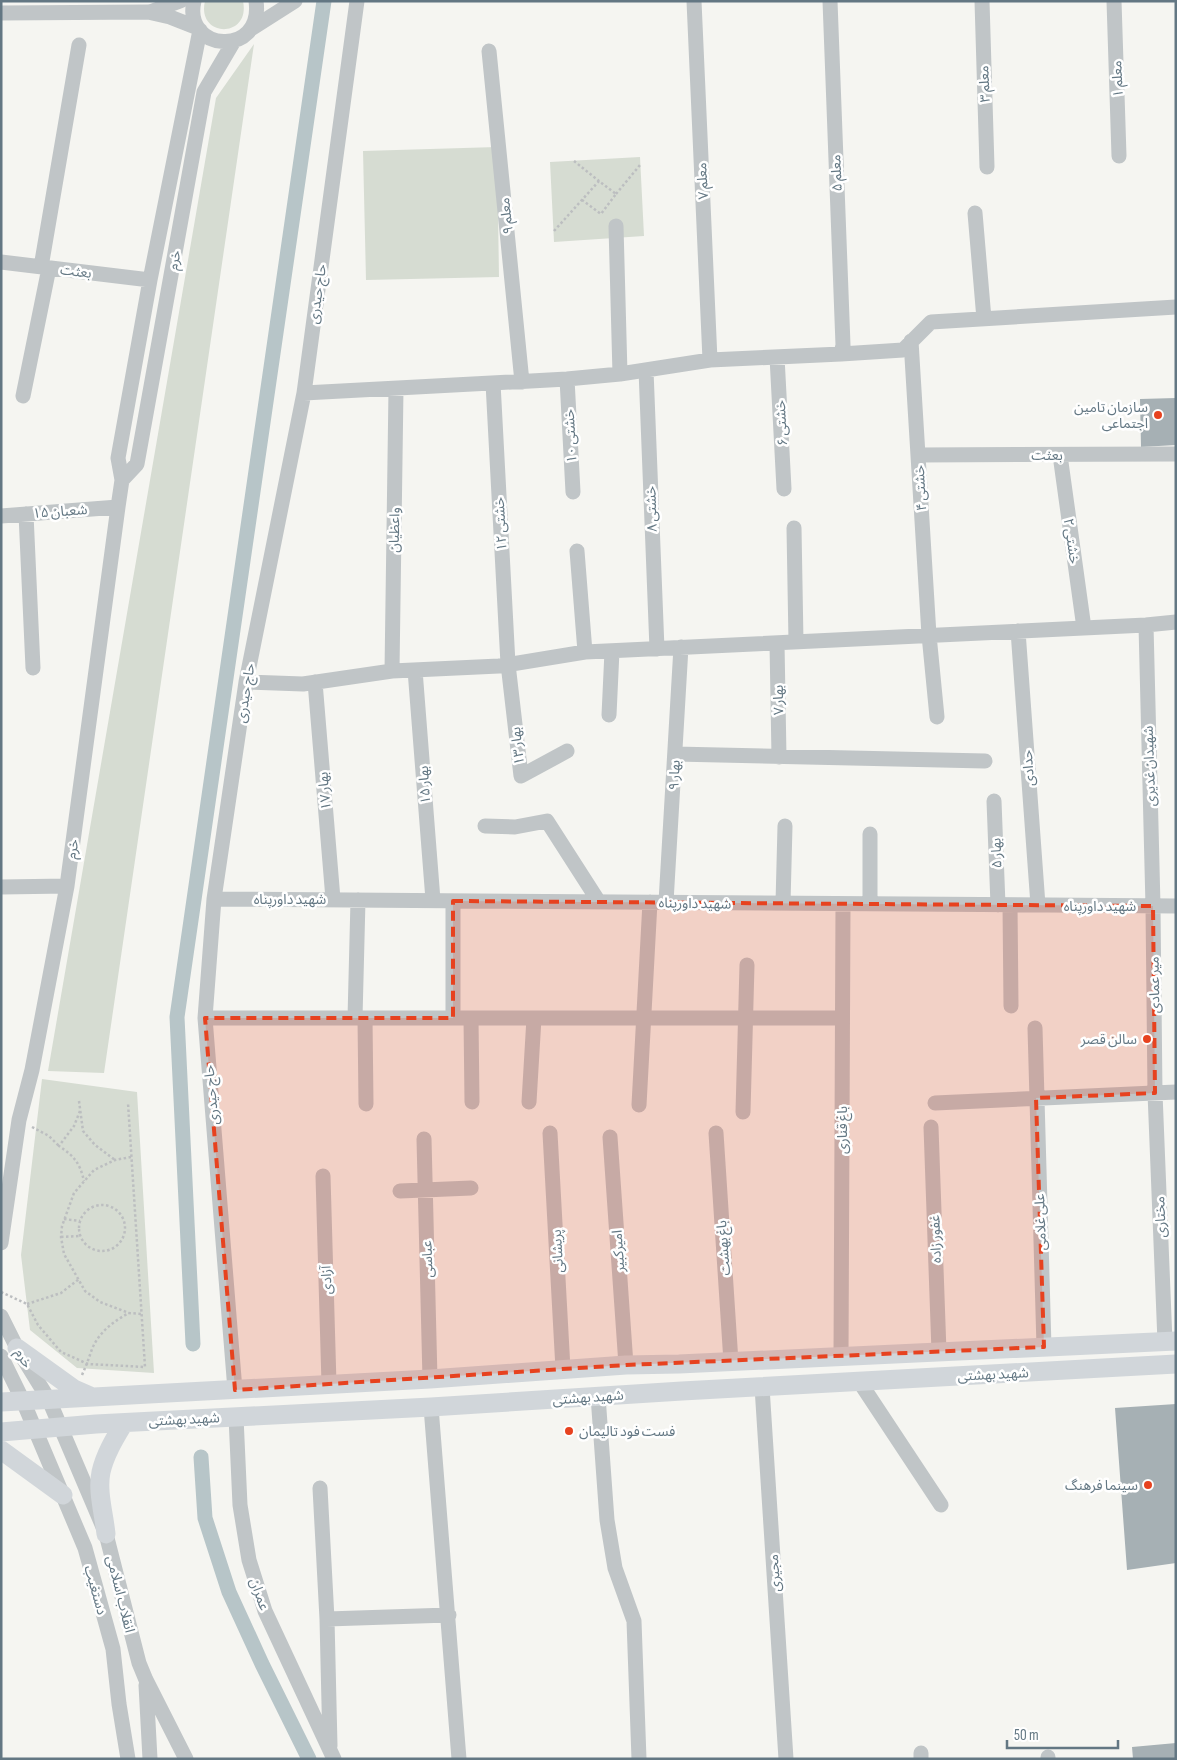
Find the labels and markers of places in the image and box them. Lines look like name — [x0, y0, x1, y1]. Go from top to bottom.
place label: سازمان تامین اجتماعی — [1074, 399, 1148, 432]
marker: سازمان تامین اجتماعی — [1152, 409, 1164, 421]
place label: سالن قصر — [1080, 1031, 1137, 1048]
marker: سالن قصر — [1141, 1033, 1153, 1045]
place label: فست فود تالیمان — [579, 1423, 675, 1440]
marker: فست فود تالیمان — [563, 1425, 575, 1437]
place label: سینما فرهنگ — [1065, 1477, 1138, 1494]
marker: سینما فرهنگ — [1142, 1479, 1154, 1491]

